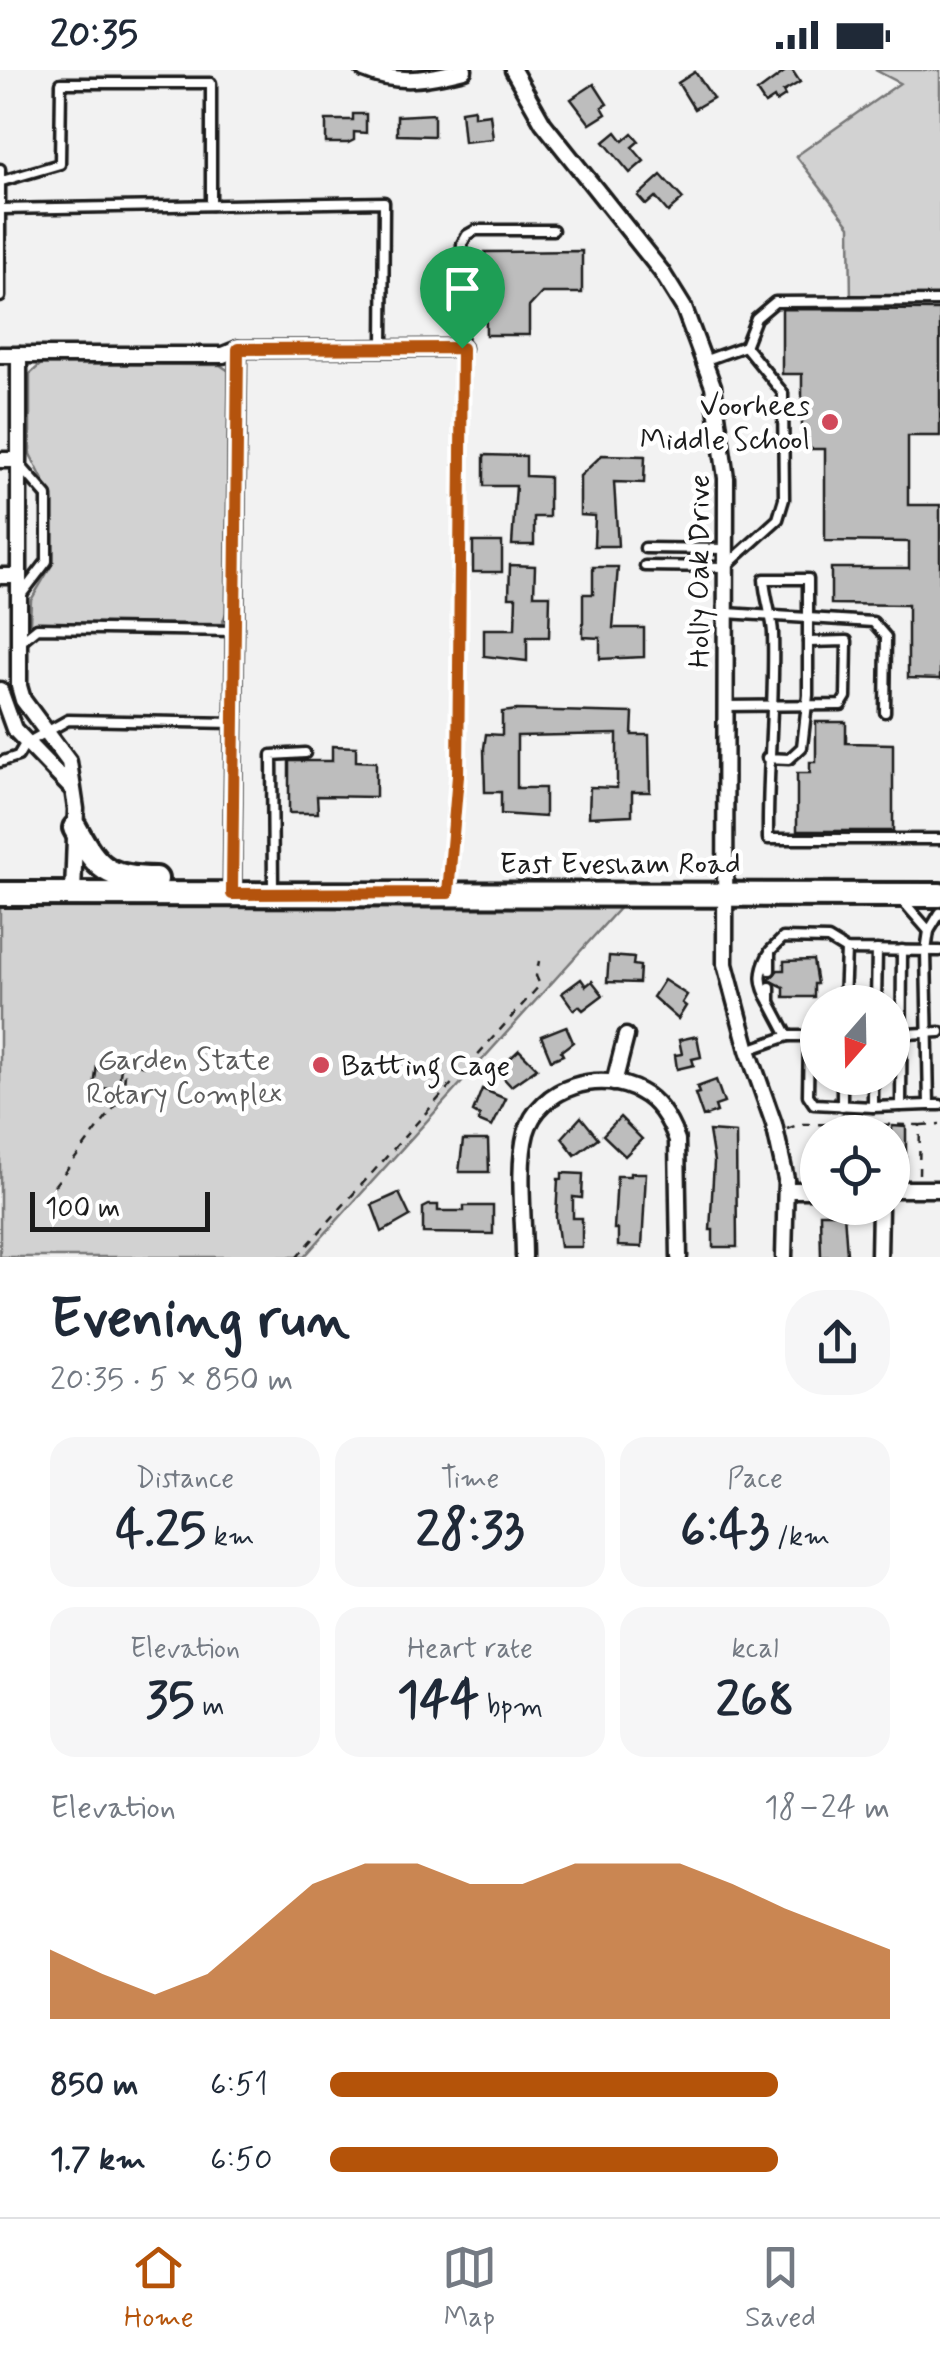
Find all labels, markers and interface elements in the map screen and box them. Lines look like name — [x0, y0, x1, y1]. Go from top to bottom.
text: 20:35 — [50, 11, 138, 60]
pin — [420, 246, 505, 349]
icon: arrive — [435, 261, 490, 316]
place label: Voorhees Middle School — [640, 387, 810, 460]
marker: Voorhees Middle School — [819, 411, 841, 433]
street label: Holly Oak Drive — [680, 474, 719, 668]
street label: East Evesham Road — [499, 845, 741, 884]
north arrow — [800, 985, 910, 1095]
map controls — [800, 985, 910, 1225]
park label: Garden State Rotary Complex — [86, 1041, 282, 1114]
place label: Batting Cage — [341, 1047, 510, 1089]
marker: Batting Cage — [310, 1054, 332, 1076]
button: locate — [800, 1115, 910, 1225]
scale bar — [30, 1187, 210, 1232]
text: 100 m — [45, 1191, 120, 1228]
text: Evening run — [50, 1285, 350, 1357]
button: share — [785, 1290, 890, 1395]
text: 20:35 · 5 × 850 m — [50, 1359, 293, 1401]
text: Distance — [136, 1461, 234, 1498]
text: Time — [441, 1461, 499, 1498]
text: Pace — [727, 1461, 783, 1498]
text: 4.25 — [115, 1498, 206, 1564]
text: 28:33 — [416, 1498, 525, 1564]
text: 6:43 — [680, 1498, 769, 1564]
text: km — [206, 1519, 255, 1556]
text: /km — [769, 1519, 830, 1556]
text: Elevation — [130, 1631, 240, 1668]
text: Heart rate — [407, 1631, 533, 1668]
text: kcal — [731, 1631, 779, 1668]
text: 35 — [145, 1668, 195, 1734]
text: 144 — [397, 1668, 479, 1734]
text: 268 — [715, 1668, 795, 1734]
text: m — [195, 1689, 225, 1726]
text: bpm — [479, 1689, 543, 1726]
text: Elevation — [50, 1787, 176, 1829]
text: 18–24 m — [764, 1787, 890, 1829]
text: 850 m — [50, 2064, 138, 2106]
text: 6:51 — [210, 2064, 268, 2106]
text: 1.7 km — [50, 2139, 146, 2181]
text: 6:50 — [210, 2139, 272, 2181]
tab: Home — [124, 2240, 194, 2337]
tab: Map — [442, 2240, 497, 2337]
tab: Saved — [745, 2240, 816, 2337]

